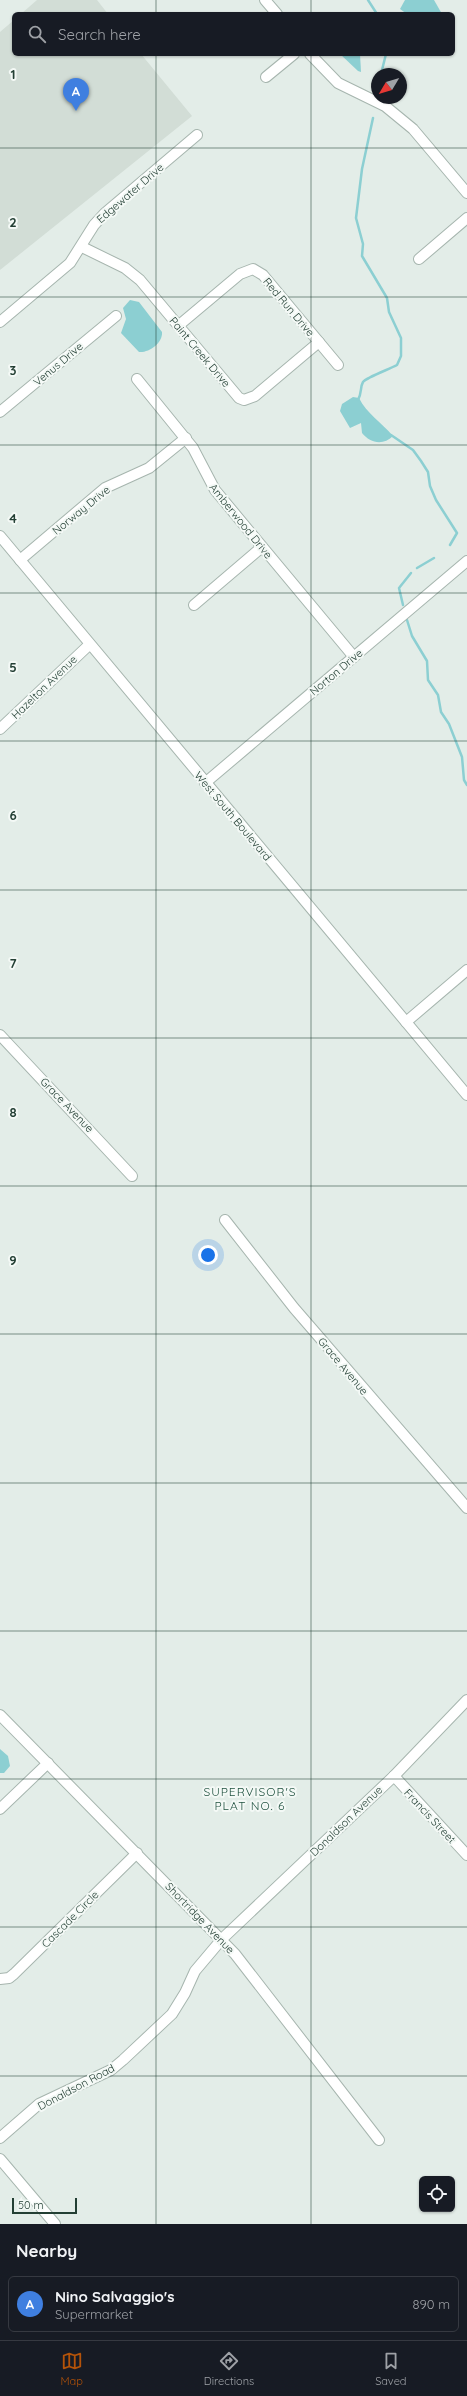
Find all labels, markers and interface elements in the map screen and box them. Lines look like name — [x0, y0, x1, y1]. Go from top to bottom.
search box — [12, 12, 455, 56]
icon: search — [26, 23, 48, 45]
text: Search here — [58, 25, 141, 44]
text: 1 — [10, 66, 16, 82]
north arrow — [371, 68, 407, 104]
pin: A — [63, 78, 89, 111]
street label: Edgewater Drive — [94, 160, 166, 226]
text: 2 — [9, 214, 17, 230]
street label: Red Run Drive — [260, 275, 318, 339]
street label: Paint Creek Drive — [166, 314, 234, 390]
street label: Venus Drive — [30, 339, 86, 389]
text: 3 — [10, 362, 17, 378]
street label: Amberwood Drive — [206, 481, 276, 561]
street label: Norway Drive — [49, 482, 113, 538]
text: 4 — [9, 510, 17, 526]
street label: Norton Drive — [307, 646, 365, 698]
street label: Hazelton Avenue — [8, 652, 80, 722]
text: 5 — [9, 659, 17, 675]
street label: West South Boulevard — [192, 768, 274, 864]
text: 6 — [9, 807, 17, 823]
text: 7 — [9, 955, 17, 971]
street label: Grace Avenue — [37, 1075, 97, 1135]
text: 8 — [9, 1104, 17, 1120]
your location — [198, 1245, 218, 1265]
text: 9 — [9, 1252, 17, 1268]
street label: Grace Avenue — [315, 1334, 371, 1398]
street label: Donaldson Avenue — [307, 1783, 385, 1859]
district label: SUPERVISOR'S PLAT NO. 6 — [203, 1784, 297, 1813]
street label: Francis Street — [401, 1786, 459, 1846]
street label: Shortridge Avenue — [162, 1879, 238, 1957]
street label: Cascade Circle — [38, 1887, 102, 1951]
street label: Donaldson Road — [35, 2061, 117, 2113]
map controls — [419, 2176, 455, 2212]
button: locate — [419, 2176, 455, 2212]
scale bar — [12, 2196, 77, 2215]
text: 50 m — [18, 2198, 44, 2212]
text: Nearby — [16, 2240, 77, 2261]
text: Nino Salvaggio's — [55, 2287, 174, 2306]
text: A — [26, 2296, 34, 2312]
text: 890 m — [413, 2296, 450, 2312]
text: Supermarket — [55, 2306, 133, 2322]
tab: Map — [60, 2350, 83, 2388]
tab: Directions — [204, 2350, 254, 2388]
tab: Saved — [375, 2350, 407, 2388]

